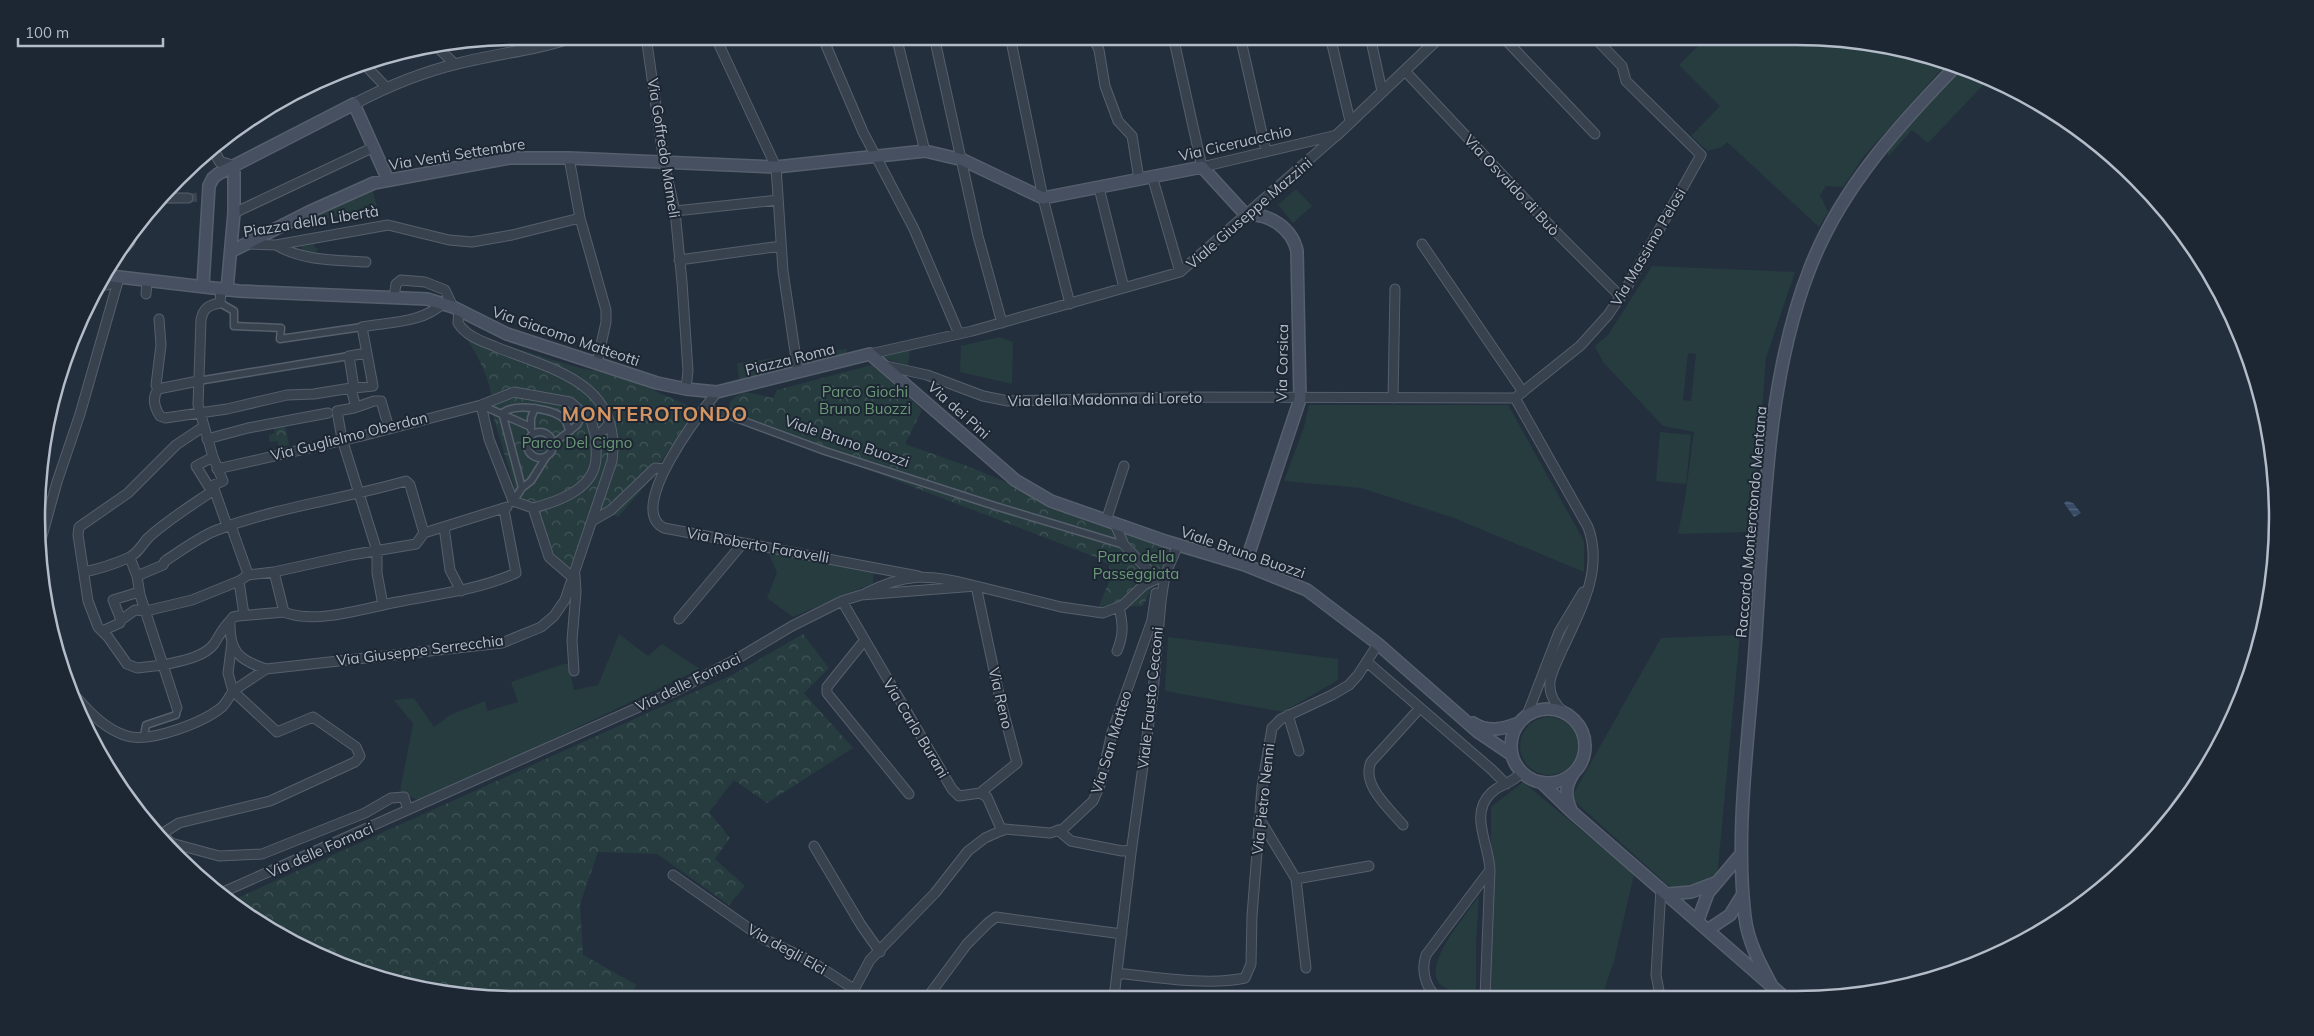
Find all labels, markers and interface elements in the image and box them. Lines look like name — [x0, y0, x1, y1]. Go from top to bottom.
scale bar — [18, 15, 162, 47]
text: 100 m — [25, 23, 69, 42]
street label: Via Goffredo Mameli — [644, 77, 684, 219]
street label: Via Ciceruacchio — [1177, 121, 1293, 165]
street label: Via Osvaldo di Buò — [1460, 130, 1564, 240]
street label: Via Venti Settembre — [387, 134, 527, 174]
street label: Viale Giuseppe Mazzini — [1182, 153, 1316, 273]
street label: Via Massimo Pelosi — [1606, 184, 1690, 310]
street label: Piazza della Libertà — [242, 201, 380, 241]
street label: Via Giacomo Matteotti — [490, 302, 642, 370]
street label: Via Corsica — [1272, 324, 1292, 402]
street label: Piazza Roma — [743, 339, 837, 379]
street label: Via dei Pini — [924, 377, 994, 443]
park label: Parco Giochi Bruno Buozzi — [819, 382, 911, 418]
street label: Via della Madonna di Loreto — [1008, 388, 1202, 410]
district label: MONTEROTONDO — [562, 401, 748, 426]
street label: Raccordo Monterotondo Mentana — [1731, 405, 1771, 639]
street label: Via Guglielmo Oberdan — [269, 407, 429, 465]
street label: Viale Bruno Buozzi — [782, 411, 912, 471]
park label: Parco Del Cigno — [522, 433, 632, 452]
street label: Viale Bruno Buozzi — [1178, 522, 1308, 582]
street label: Via Roberto Faravelli — [685, 523, 831, 567]
park label: Parco della Passeggiata — [1093, 547, 1179, 583]
street label: Viale Fausto Cecconi — [1133, 626, 1167, 770]
street label: Via Giuseppe Serrecchia — [335, 630, 505, 670]
street label: Via delle Fornaci — [632, 648, 744, 716]
street label: Via Reno — [985, 665, 1017, 731]
street label: Via Carlo Burani — [879, 675, 953, 781]
street label: Via San Matteo — [1086, 688, 1136, 796]
street label: Via Pietro Nenni — [1248, 742, 1278, 856]
street label: Via delle Fornaci — [264, 818, 376, 882]
street label: Via degli Elci — [744, 919, 830, 979]

